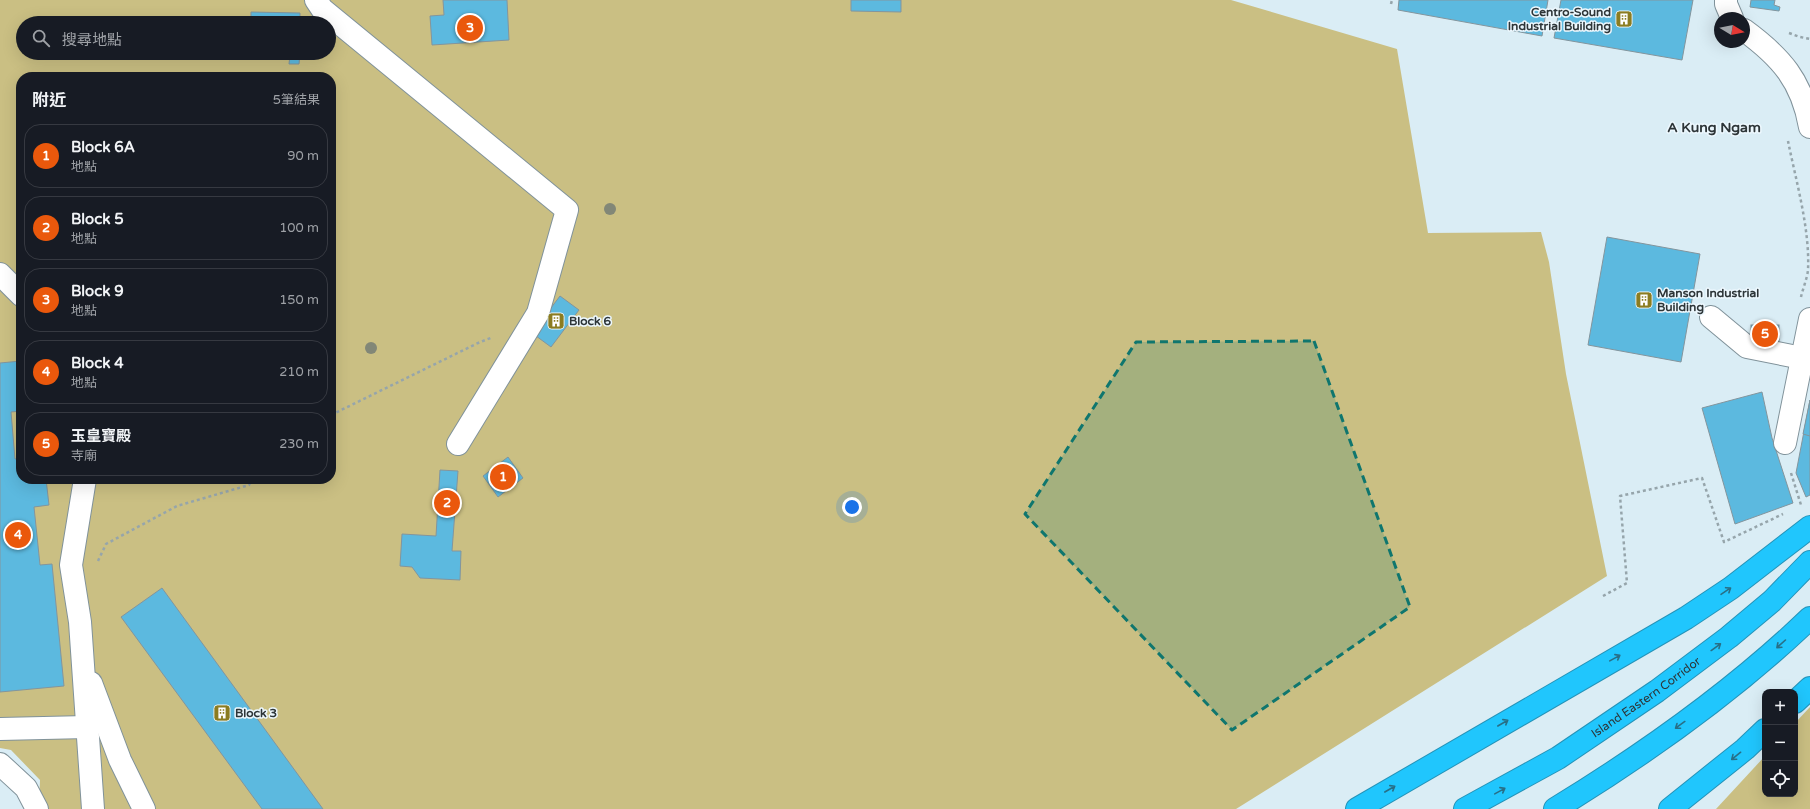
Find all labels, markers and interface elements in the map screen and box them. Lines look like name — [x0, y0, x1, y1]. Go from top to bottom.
place label: Centro-Sound Industrial Building — [1508, 5, 1611, 34]
building icon: Centro-Sound Industrial Building — [1614, 9, 1634, 29]
north arrow — [1714, 12, 1750, 48]
pin: 3 — [457, 13, 483, 43]
search box — [16, 16, 336, 60]
icon: search — [30, 27, 52, 49]
text: 搜尋地點 — [62, 31, 122, 49]
text: 附近 — [32, 90, 66, 111]
text: 5筆結果 — [273, 92, 320, 108]
district label: A Kung Ngam — [1667, 119, 1761, 136]
text: Block 6A — [71, 138, 135, 156]
text: 1 — [42, 148, 50, 164]
text: 90 m — [287, 148, 319, 164]
text: 地點 — [71, 159, 97, 175]
text: Block 5 — [71, 210, 124, 228]
text: 2 — [42, 220, 50, 236]
text: 100 m — [279, 220, 319, 236]
text: 地點 — [71, 231, 97, 247]
text: Block 9 — [71, 282, 124, 300]
place label: Manson Industrial Building — [1657, 286, 1759, 315]
building icon: Manson Industrial Building — [1634, 290, 1654, 310]
text: 3 — [42, 292, 50, 308]
text: 150 m — [279, 292, 319, 308]
text: 地點 — [71, 303, 97, 319]
building icon: Block 6 — [546, 311, 566, 331]
place label: Block 6 — [569, 314, 612, 328]
pin: 5 — [1752, 319, 1778, 349]
text: Block 4 — [71, 354, 124, 372]
text: 4 — [42, 364, 50, 380]
text: 210 m — [279, 364, 319, 380]
text: 地點 — [71, 375, 97, 391]
text: 玉皇寶殿 — [71, 427, 131, 445]
text: 5 — [42, 436, 50, 452]
text: 230 m — [279, 436, 319, 452]
text: 寺廟 — [71, 448, 97, 464]
pin: 1 — [490, 462, 516, 492]
pin: 2 — [434, 488, 460, 518]
your location — [842, 497, 862, 517]
pin: 4 — [5, 520, 31, 550]
one-way arrow — [1721, 587, 1732, 595]
one-way arrow — [1776, 639, 1786, 649]
one-way arrow — [1711, 642, 1722, 651]
street label: Island Eastern Corridor — [1589, 654, 1704, 740]
one-way arrow — [1609, 654, 1621, 662]
map controls — [1762, 689, 1798, 797]
button: + — [1762, 689, 1798, 725]
building icon: Block 3 — [212, 703, 232, 723]
place label: Block 3 — [235, 706, 277, 720]
one-way arrow — [1497, 719, 1509, 727]
one-way arrow — [1674, 721, 1685, 729]
button: − — [1762, 725, 1798, 761]
one-way arrow — [1731, 752, 1742, 761]
button: locate — [1762, 761, 1798, 797]
one-way arrow — [1384, 785, 1396, 793]
one-way arrow — [1494, 786, 1506, 794]

